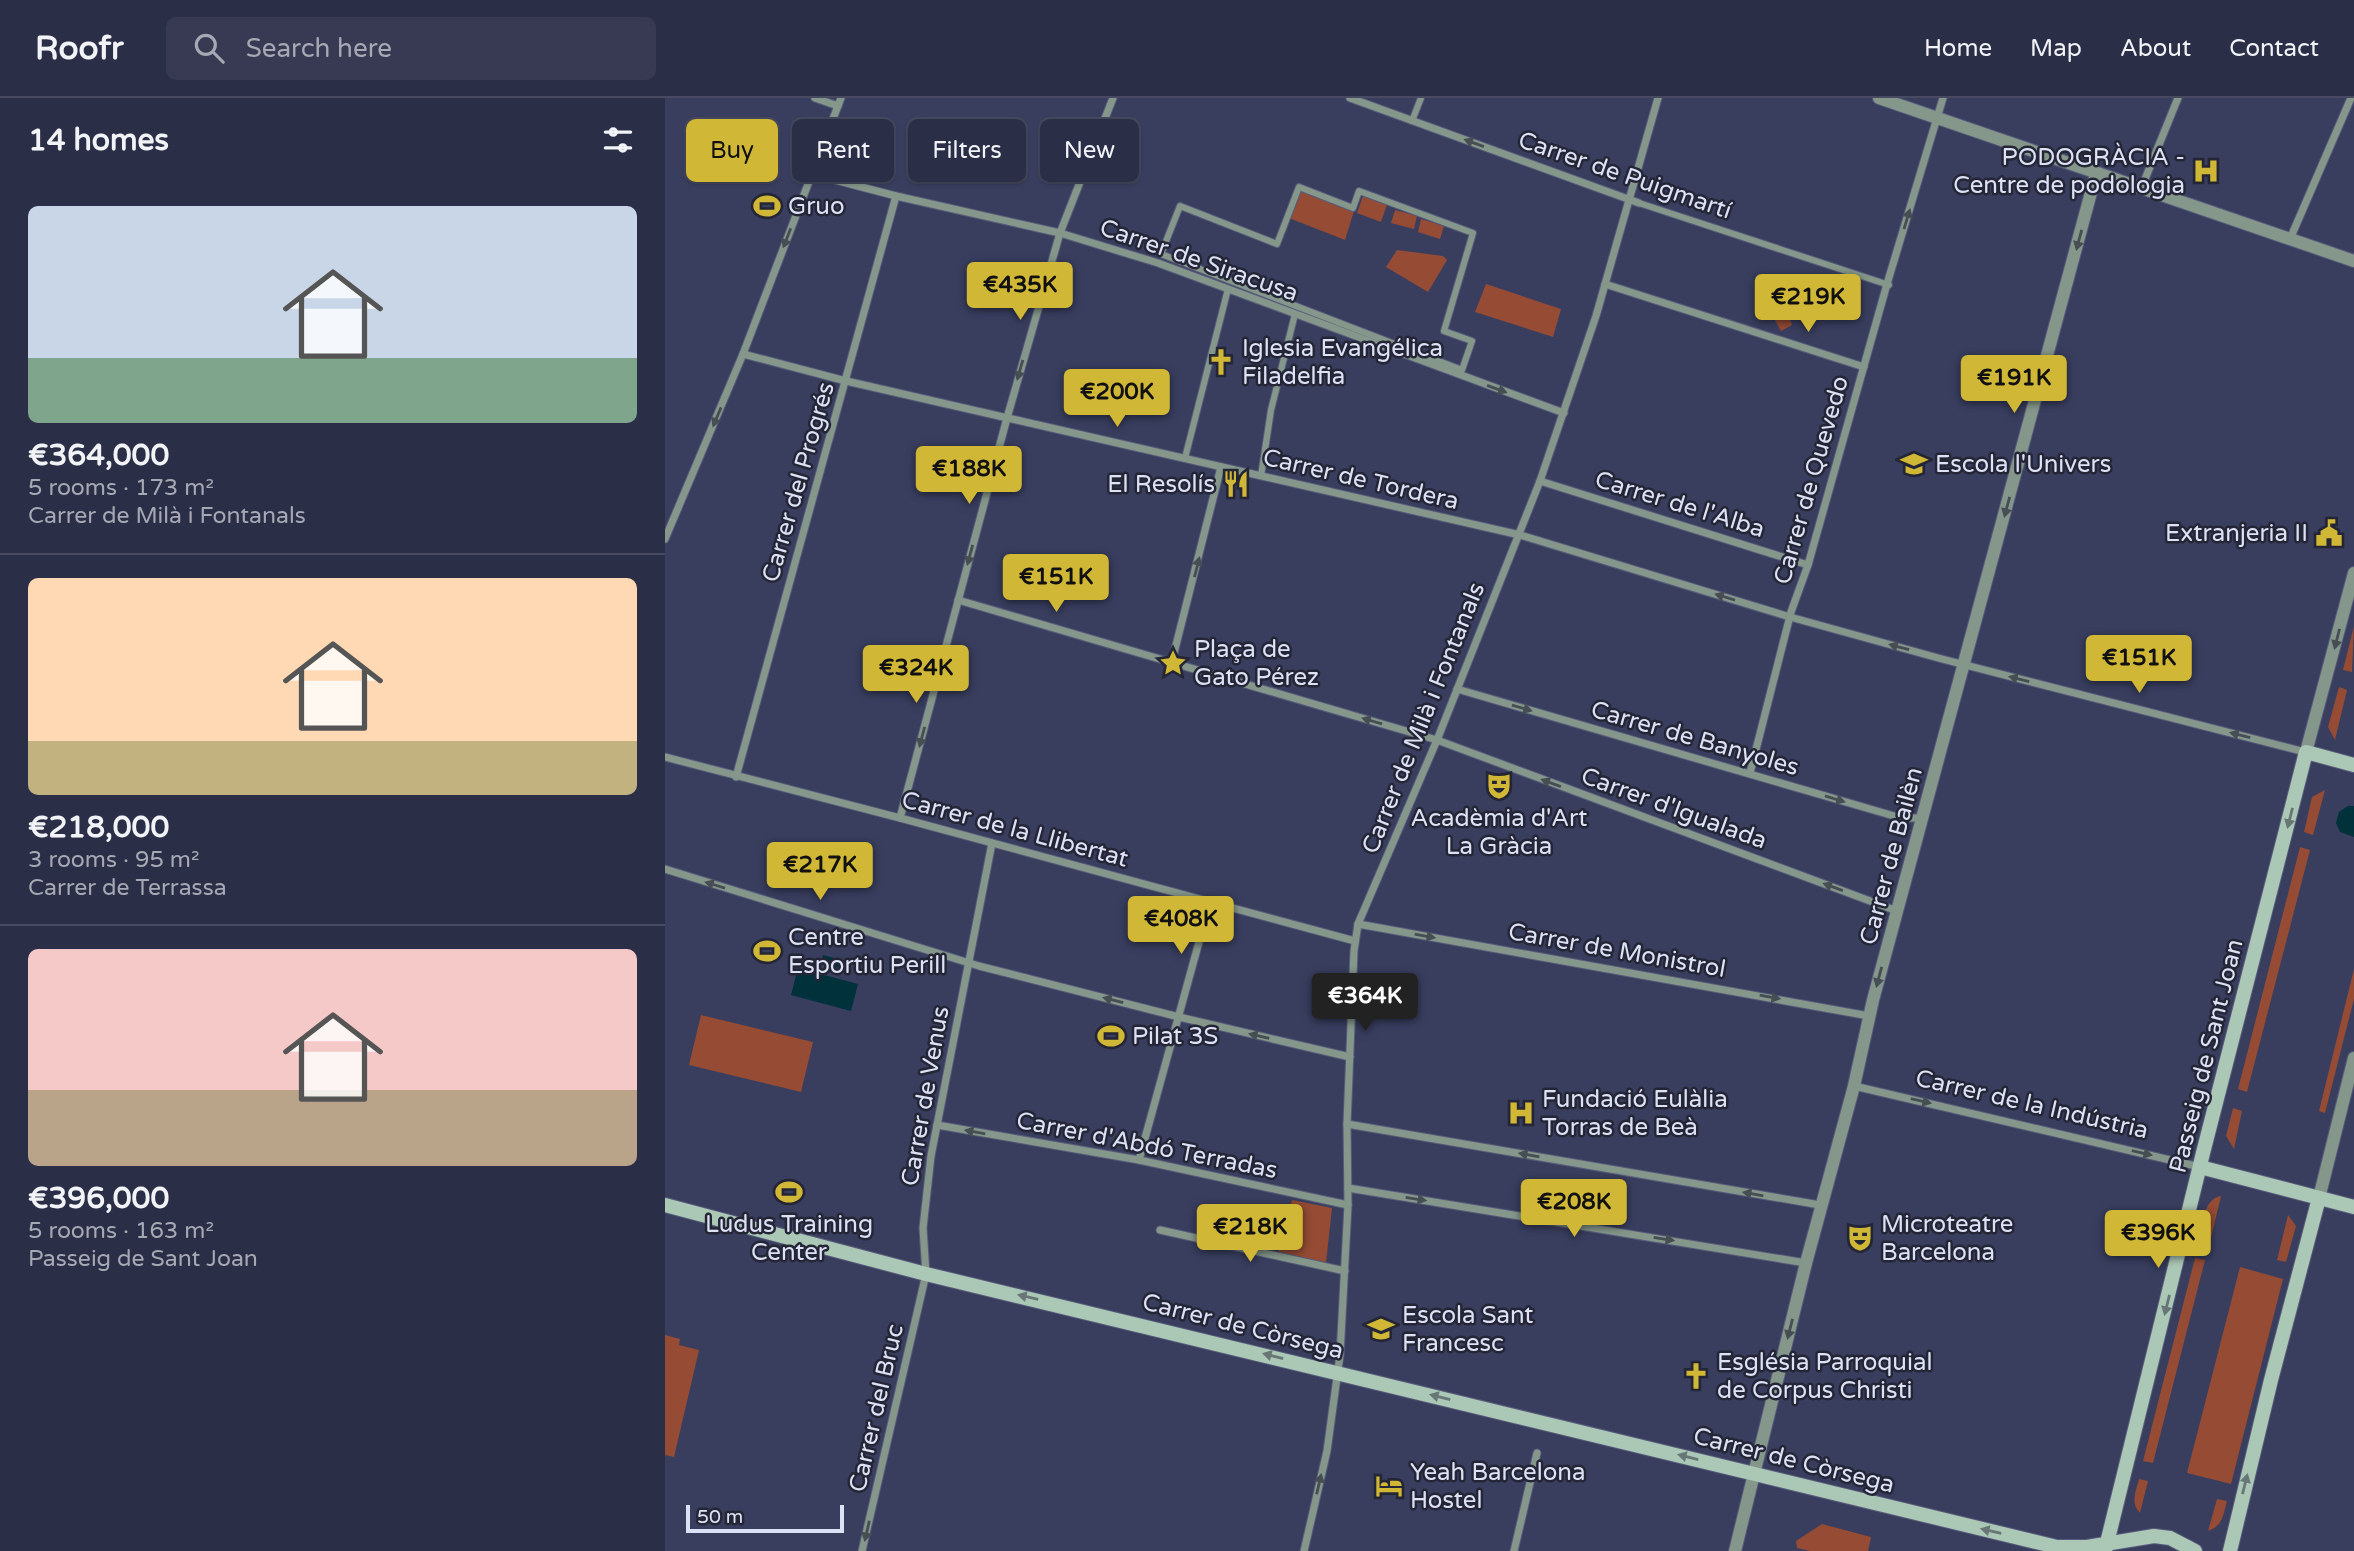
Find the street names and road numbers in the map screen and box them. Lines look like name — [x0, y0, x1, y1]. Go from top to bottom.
street label: Carrer de Puigmartí — [1514, 125, 1735, 226]
street label: Carrer de Siracusa — [1096, 213, 1302, 308]
street label: Carrer de Quevedo — [1768, 373, 1855, 588]
street label: Carrer del Progrés — [756, 379, 841, 585]
street label: Carrer de Tordera — [1260, 443, 1462, 516]
street label: Carrer de l'Alba — [1592, 465, 1768, 544]
street label: Carrer de Milà i Fontanals — [1356, 578, 1491, 858]
street label: Carrer de Banyoles — [1587, 695, 1802, 782]
street label: Carrer d'Igualada — [1577, 761, 1771, 856]
street label: Carrer de Bailèn — [1854, 764, 1929, 948]
street label: Carrer de la Llibertat — [899, 785, 1131, 874]
street label: Carrer de Monistrol — [1506, 917, 1728, 984]
street label: Passeig de Sant Joan — [2163, 936, 2250, 1176]
street label: Carrer de Venus — [895, 1004, 956, 1188]
street label: Carrer de la Indústria — [1913, 1064, 2151, 1145]
street label: Carrer d'Abdó Terradas — [1014, 1106, 1280, 1185]
street label: Carrer de Còrsega — [1139, 1287, 1346, 1365]
street label: Carrer del Bruc — [843, 1321, 910, 1495]
street label: Carrer de Còrsega — [1690, 1421, 1897, 1499]

